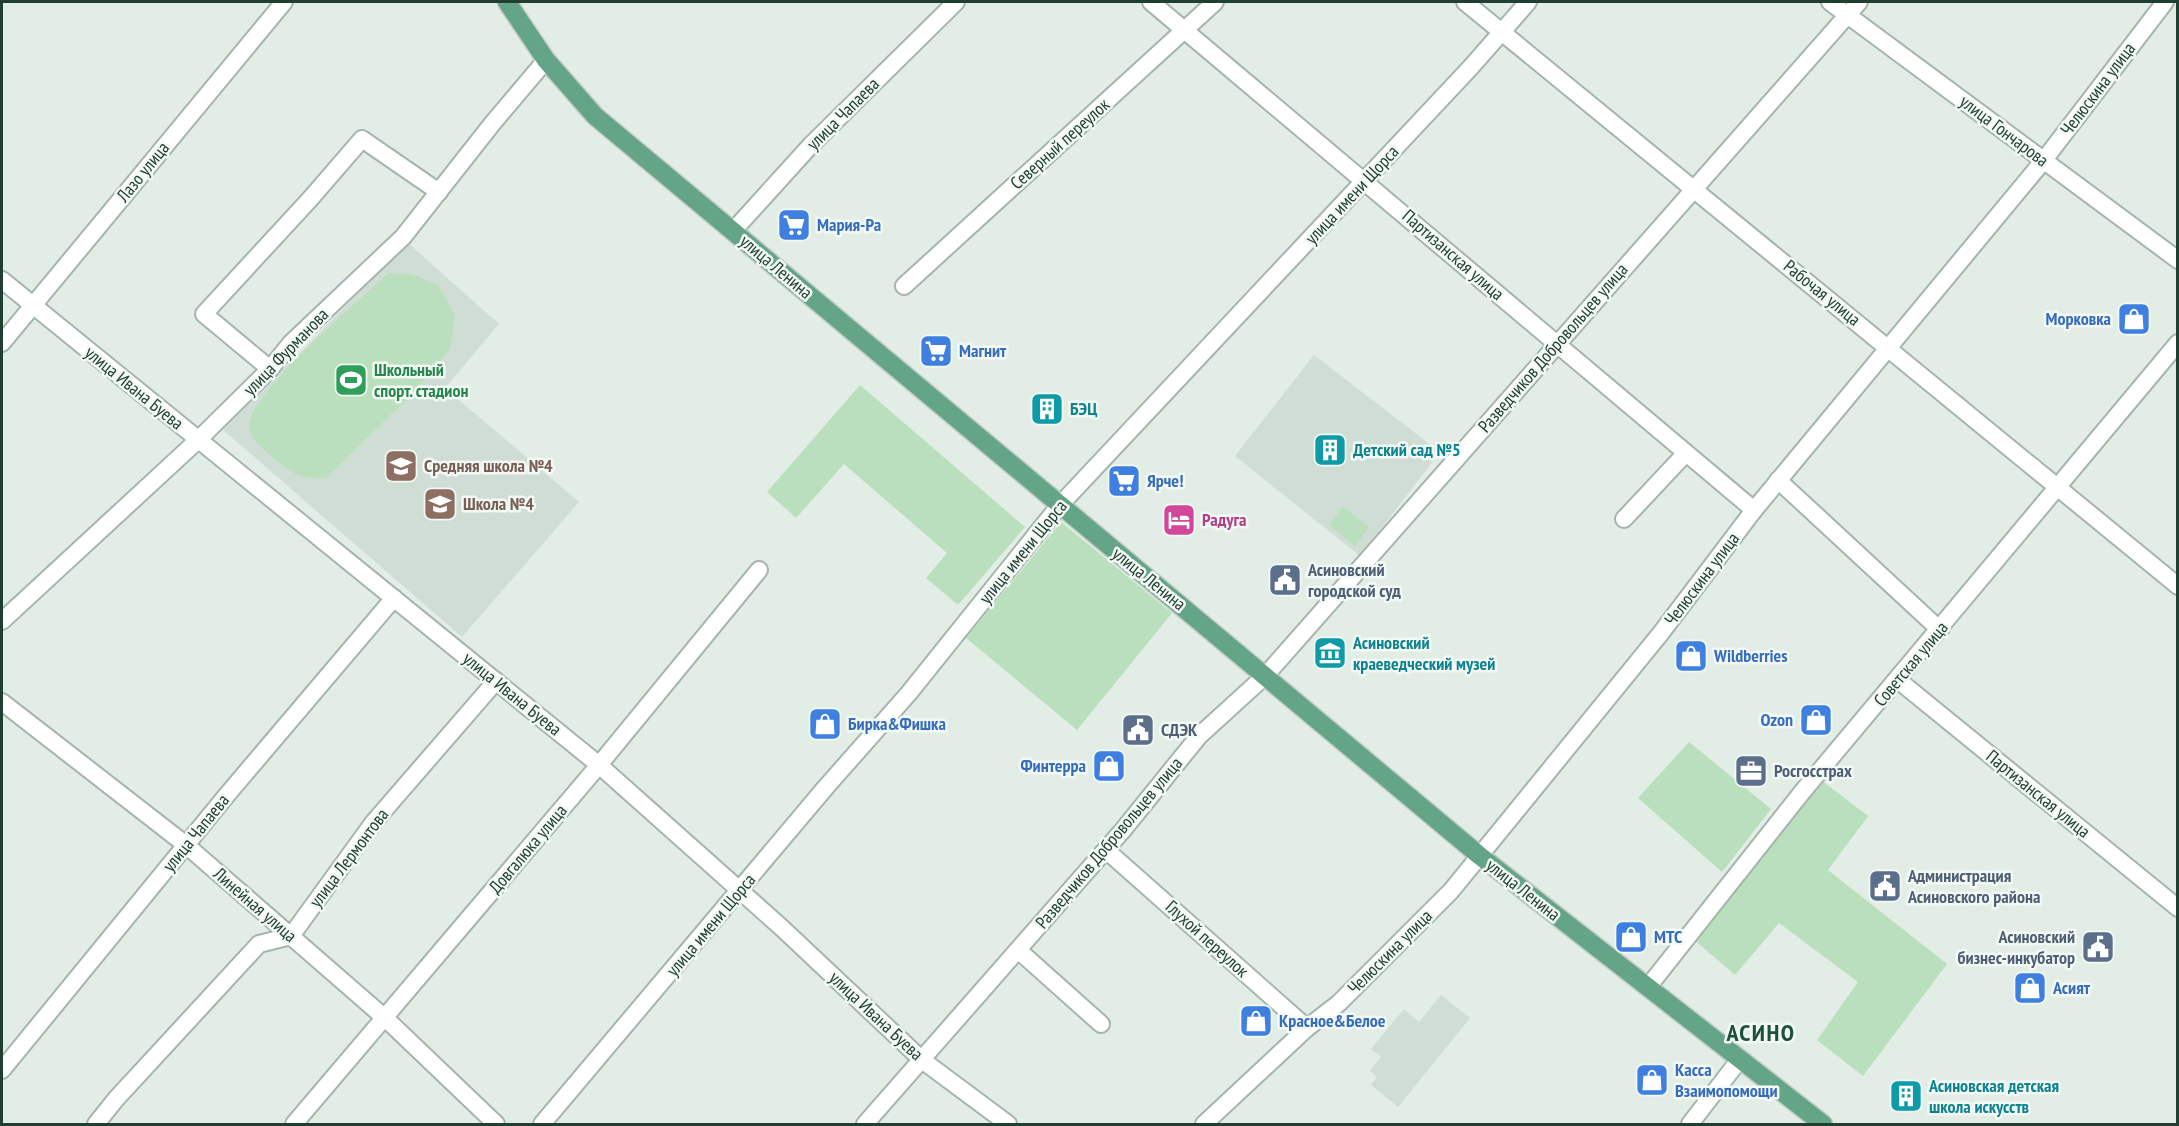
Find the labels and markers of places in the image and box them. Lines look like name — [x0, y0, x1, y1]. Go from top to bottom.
supermarket icon: Мария-Ра — [776, 207, 812, 243]
place label: Мария-Ра — [817, 213, 881, 236]
shop icon: Морковка — [2116, 301, 2152, 337]
place label: Морковка — [2045, 307, 2111, 330]
supermarket icon: Магнит — [918, 333, 954, 369]
place label: Магнит — [959, 339, 1007, 362]
place label: Школьный спорт. стадион — [374, 358, 468, 402]
sports icon: Школьный спорт. стадион — [333, 362, 369, 398]
building icon: БЭЦ — [1029, 391, 1065, 427]
place label: БЭЦ — [1070, 397, 1097, 420]
building icon: Детский сад №5 — [1312, 432, 1348, 468]
place label: Детский сад №5 — [1353, 438, 1461, 461]
school or university icon: Средняя школа №4 — [383, 448, 419, 484]
place label: Средняя школа №4 — [424, 454, 553, 477]
supermarket icon: Ярче! — [1106, 463, 1142, 499]
place label: Ярче! — [1147, 469, 1184, 492]
school or university icon: Школа №4 — [422, 486, 458, 522]
place label: Школа №4 — [463, 492, 534, 515]
hotel icon: Радуга — [1161, 502, 1197, 538]
place label: Радуга — [1202, 508, 1247, 531]
place label: Асиновский городской суд — [1307, 558, 1401, 602]
public building icon: Асиновский городской суд — [1267, 562, 1303, 598]
place label: Асиновский краеведческий музей — [1352, 631, 1495, 675]
museum icon: Асиновский краеведческий музей — [1312, 635, 1348, 671]
shop icon: Wildberries — [1673, 638, 1709, 674]
place label: Wildberries — [1713, 644, 1788, 667]
shop icon: Ozon — [1798, 702, 1834, 738]
shop icon: Бирка&Фишка — [807, 706, 843, 742]
place label: Ozon — [1760, 708, 1793, 731]
place label: Бирка&Фишка — [848, 712, 946, 735]
public building icon: СДЭК — [1120, 712, 1156, 748]
place label: СДЭК — [1161, 718, 1198, 741]
shop icon: Финтерра — [1091, 748, 1127, 784]
office icon: Росгосстрах — [1733, 753, 1769, 789]
place label: Финтерра — [1020, 754, 1086, 777]
place label: Росгосстрах — [1774, 759, 1852, 782]
place label: Администрация Асиновского района — [1907, 864, 2040, 908]
public building icon: Администрация Асиновского района — [1867, 868, 1903, 904]
shop icon: МТС — [1613, 919, 1649, 955]
place label: МТС — [1654, 925, 1682, 948]
place label: Асиновский бизнес-инкубатор — [1958, 925, 2075, 969]
public building icon: Асиновский бизнес-инкубатор — [2080, 929, 2116, 965]
shop icon: Асият — [2012, 970, 2048, 1006]
place label: Асият — [2052, 976, 2091, 999]
shop icon: Красное&Белое — [1238, 1003, 1274, 1039]
place label: Красное&Белое — [1279, 1009, 1386, 1032]
place label: Касса Взаимопомощи — [1675, 1058, 1778, 1102]
shop icon: Касса Взаимопомощи — [1634, 1062, 1670, 1098]
place label: Асиновская детская школа искусств — [1928, 1074, 2059, 1118]
building icon: Асиновская детская школа искусств — [1888, 1078, 1924, 1114]

